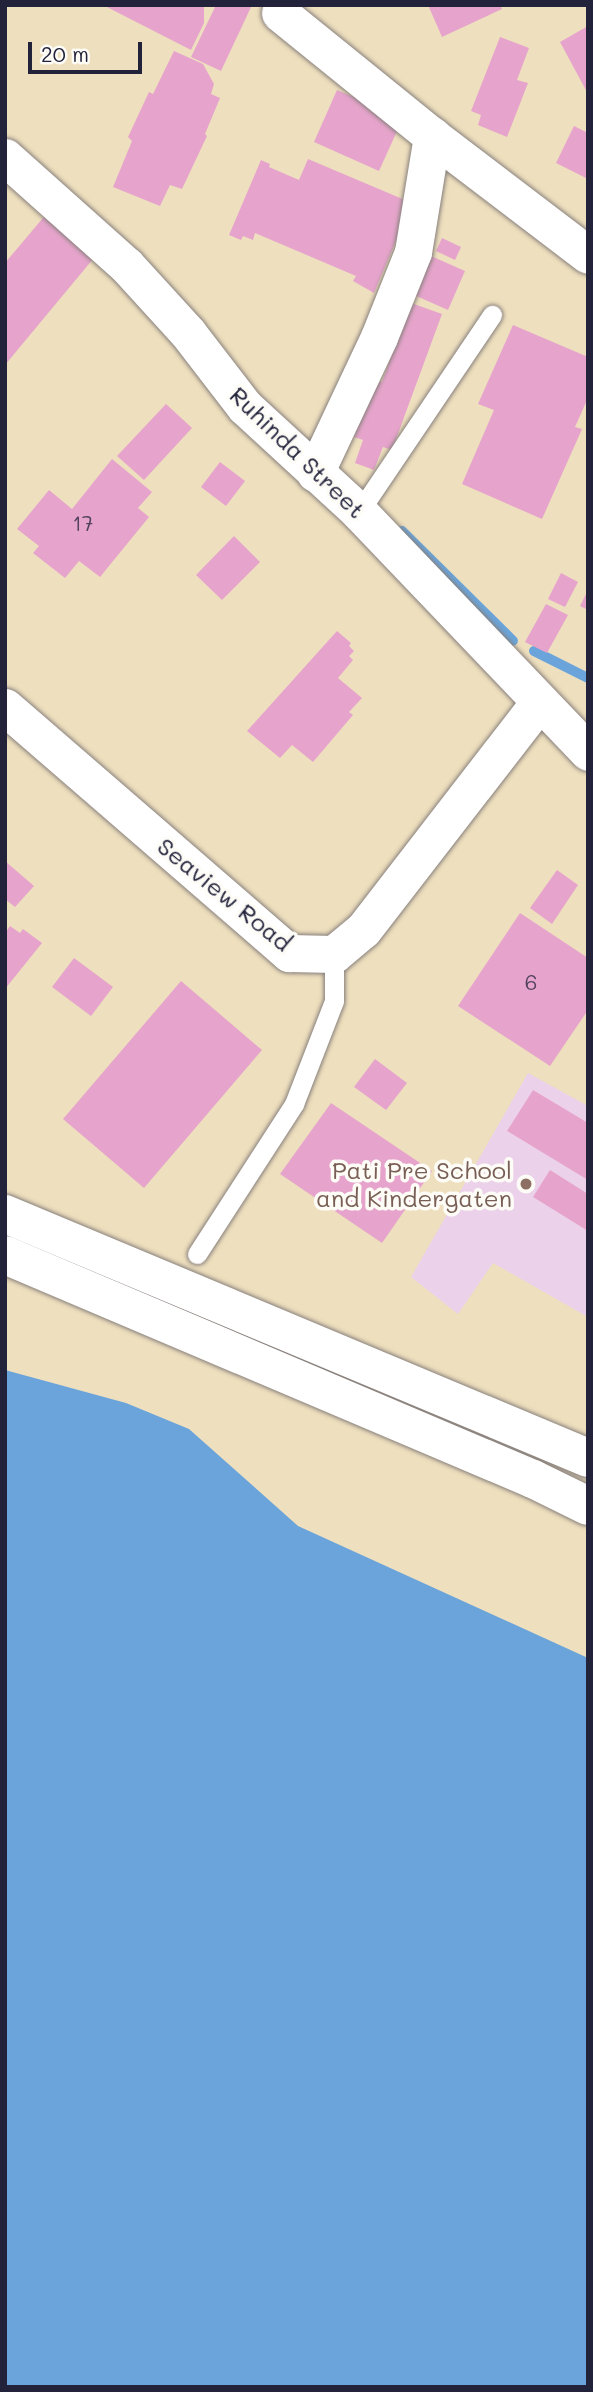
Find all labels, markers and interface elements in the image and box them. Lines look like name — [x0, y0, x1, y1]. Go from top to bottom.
scale bar — [32, 28, 145, 72]
text: 20 m — [41, 40, 89, 67]
street label: Ruhinda Street — [224, 380, 372, 524]
house number: 17 — [72, 510, 94, 536]
street label: Seaview Road — [152, 831, 298, 957]
house number: 6 — [525, 969, 537, 995]
place label: Pati Pre School and Kindergaten — [316, 1156, 512, 1212]
marker: Pati Pre School and Kindergaten — [518, 1176, 534, 1192]

